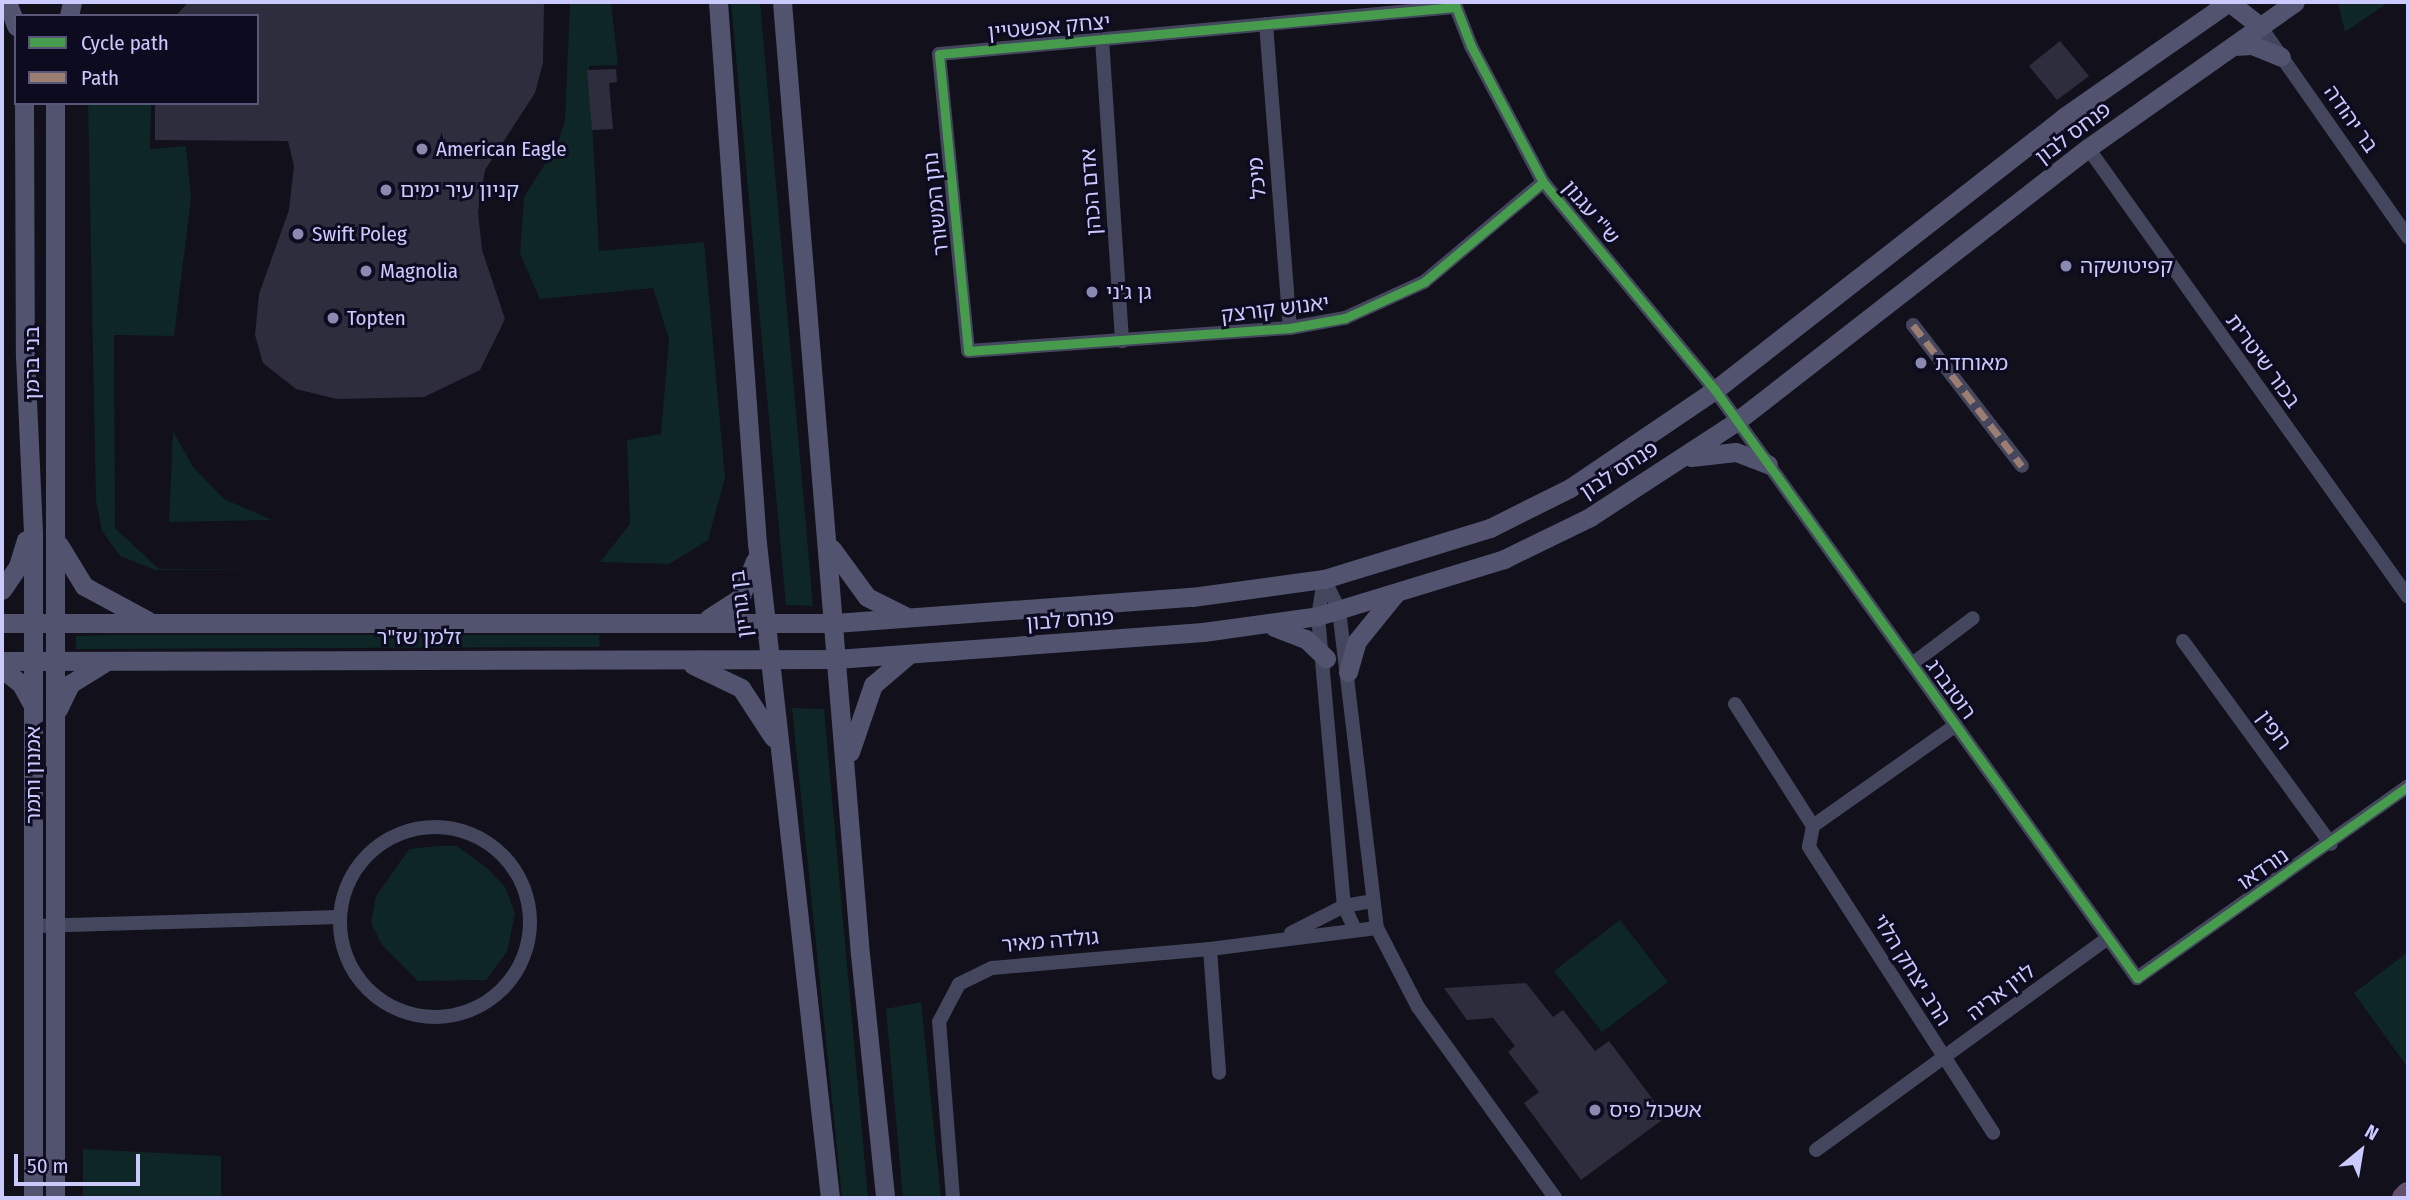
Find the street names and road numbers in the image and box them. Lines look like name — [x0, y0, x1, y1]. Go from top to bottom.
street label: יצחק אפשטיין — [987, 9, 1111, 45]
street label: בר יהודה — [2319, 80, 2383, 158]
street label: פנחס לבון — [2030, 96, 2116, 170]
street label: אדם הכהן — [1075, 147, 1107, 237]
street label: נתן המשורר — [918, 151, 954, 257]
street label: מיכל — [1243, 156, 1271, 200]
street label: ש"י עגנון — [1557, 175, 1625, 249]
street label: יאנוש קורצק — [1219, 290, 1331, 328]
street label: בכור שיטרית — [2220, 309, 2306, 413]
street label: בני ברמן — [19, 326, 45, 400]
street label: פנחס לבון — [1575, 435, 1663, 505]
street label: בן גוריון — [724, 569, 758, 639]
street label: פנחס לבון — [1025, 604, 1115, 636]
street label: זלמן שז"ר — [377, 624, 461, 650]
street label: רוטנברג — [1921, 654, 1981, 724]
street label: רופין — [2251, 705, 2297, 755]
street label: אמנון ותמר — [20, 726, 46, 824]
street label: נורדאו — [2233, 843, 2293, 895]
street label: הרב יצחק הלוי — [1868, 910, 1956, 1030]
street label: גולדה מאיר — [1000, 924, 1100, 958]
street label: לוין אריה — [1962, 958, 2040, 1026]

